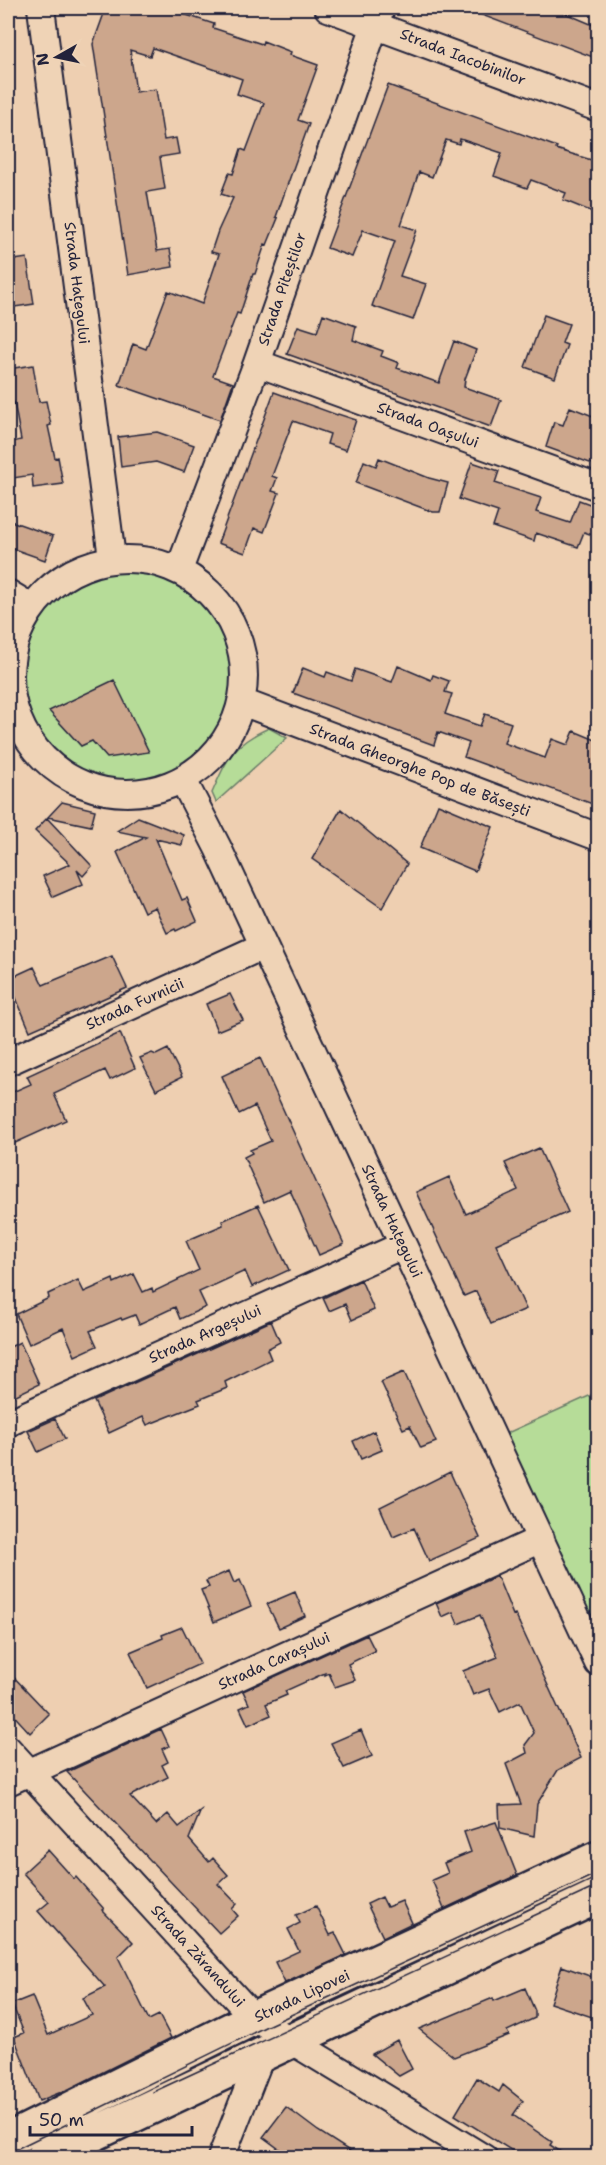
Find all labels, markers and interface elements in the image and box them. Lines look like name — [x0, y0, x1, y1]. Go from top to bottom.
street label: Strada Iacobinilor — [397, 24, 529, 90]
north arrow — [27, 27, 87, 87]
text: N — [31, 51, 54, 67]
street label: Strada Hațegului — [59, 221, 94, 345]
street label: Strada Piteștilor — [253, 230, 312, 349]
street label: Strada Oașului — [374, 397, 482, 454]
street label: Strada Gheorghe Pop de Băsești — [306, 719, 533, 822]
street label: Strada Furnicii — [83, 973, 187, 1035]
street label: Strada Hațegului — [356, 1161, 427, 1281]
street label: Strada Argeșului — [146, 1300, 265, 1369]
street label: Strada Carașului — [215, 1627, 333, 1696]
street label: Strada Zărandului — [147, 1900, 249, 2012]
street label: Strada Lipovei — [251, 1965, 353, 2027]
scale bar — [30, 2099, 192, 2137]
text: 50 m — [39, 2108, 84, 2132]

